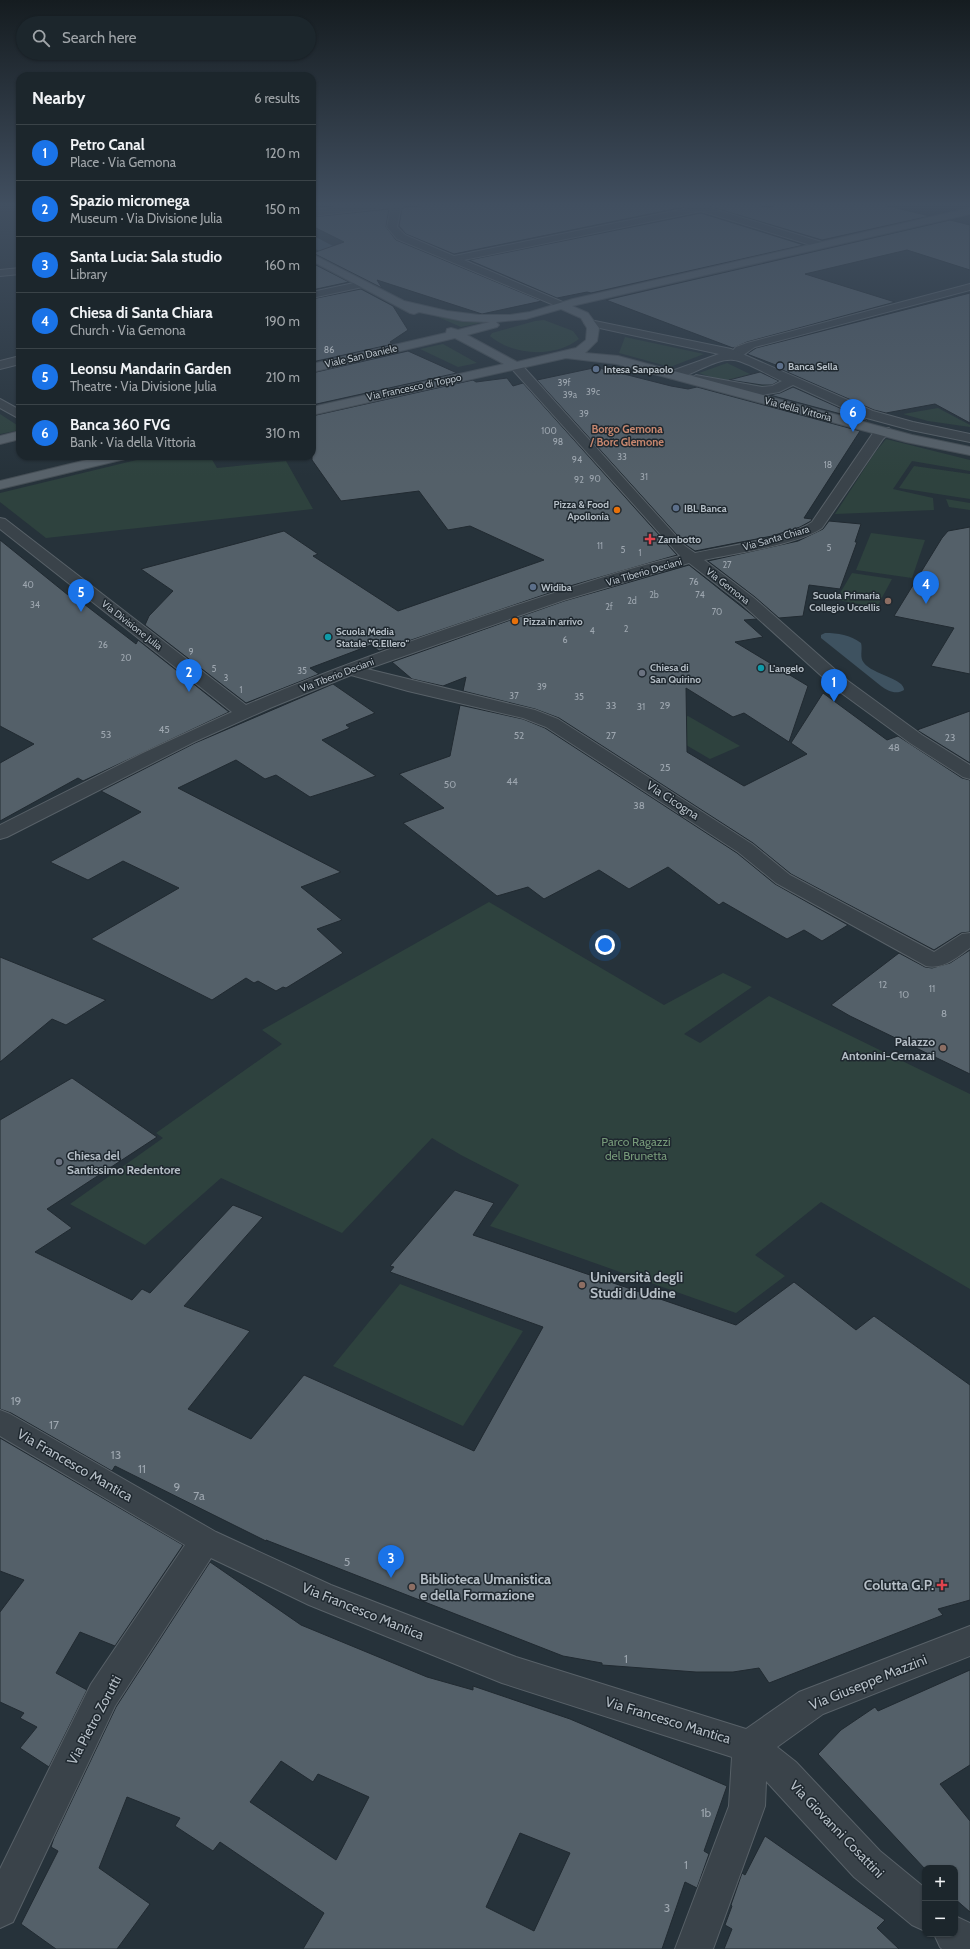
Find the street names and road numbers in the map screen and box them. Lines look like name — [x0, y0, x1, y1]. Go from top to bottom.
street label: Viale San Daniele — [324, 341, 398, 371]
street label: Via Francesco di Toppo — [365, 371, 463, 403]
street label: Via della Vittoria — [763, 394, 833, 424]
street label: Via Santa Chiara — [741, 522, 811, 554]
street label: Via Tiberio Deciani — [605, 555, 683, 589]
street label: Via Gemona — [703, 565, 753, 607]
street label: Via Divisione Julia — [99, 597, 165, 653]
street label: Via Tiberio Deciani — [298, 655, 376, 695]
street label: Via Cicogna — [644, 777, 702, 823]
street label: Via Francesco Mantica — [14, 1425, 136, 1506]
street label: Via Francesco Mantica — [299, 1578, 427, 1644]
street label: Via Giuseppe Mazzini — [806, 1650, 930, 1714]
street label: Via Pietro Zorutti — [63, 1672, 125, 1768]
street label: Via Francesco Mantica — [603, 1692, 733, 1748]
street label: Via Giovanni Cosattini — [786, 1776, 888, 1882]

